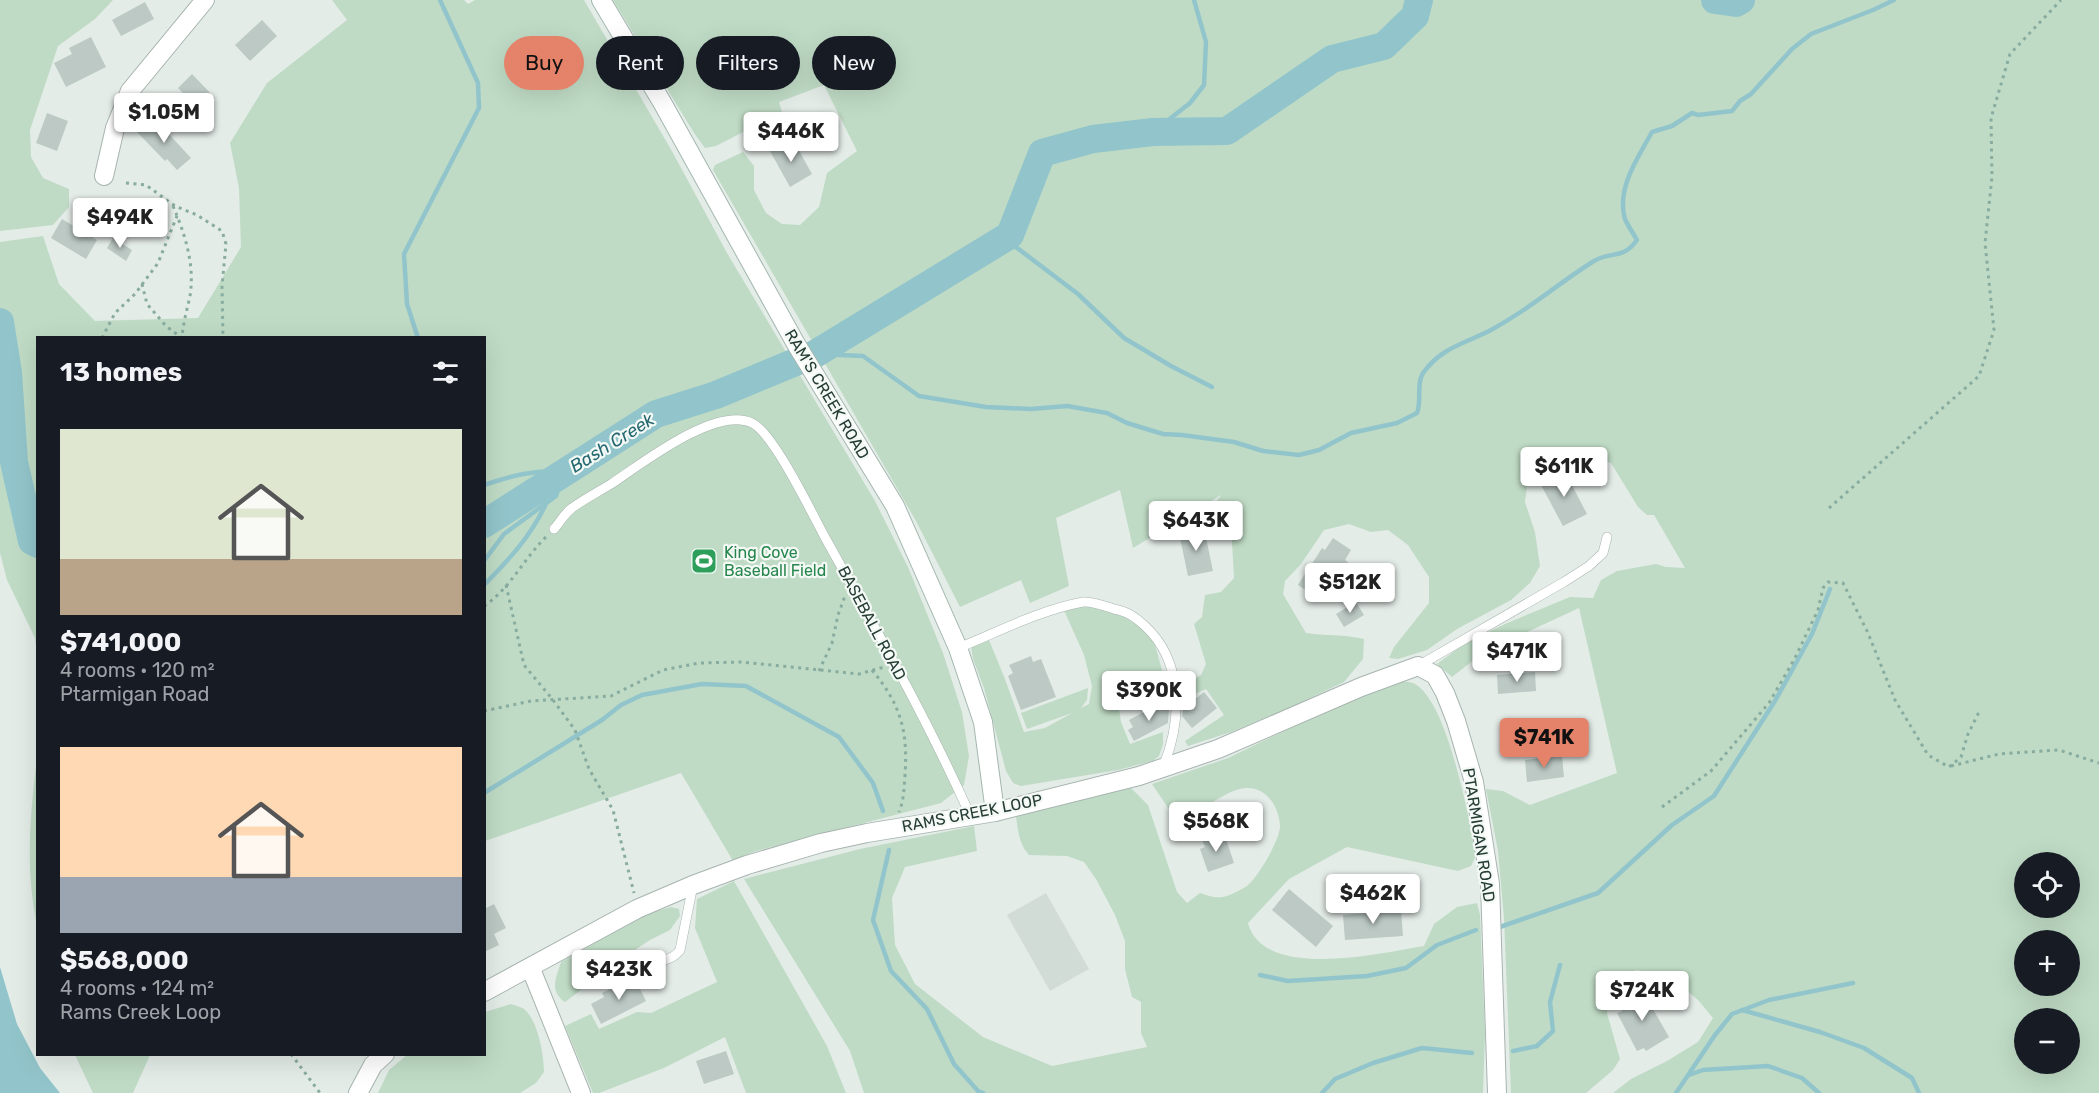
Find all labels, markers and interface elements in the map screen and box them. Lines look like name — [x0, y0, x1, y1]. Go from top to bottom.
chip: Buy — [504, 36, 584, 90]
chip: Rent — [596, 36, 684, 90]
chip: Filters — [696, 36, 800, 90]
chip: New — [812, 36, 896, 90]
pin: $1.05M — [115, 93, 213, 144]
text: $1.05M — [128, 100, 200, 124]
pin: $446K — [749, 112, 833, 163]
text: $446K — [758, 119, 824, 143]
pin: $494K — [78, 198, 162, 249]
text: $494K — [87, 205, 153, 229]
street label: RAM'S CREEK ROAD — [781, 326, 873, 462]
icon: filters — [429, 356, 462, 389]
text: 13 homes — [60, 357, 182, 388]
water label: Bash Creek — [566, 408, 659, 478]
pin: $611K — [1522, 447, 1606, 498]
text: $611K — [1534, 454, 1594, 478]
icon: home — [207, 468, 315, 576]
pin: $643K — [1154, 501, 1238, 552]
text: $643K — [1163, 508, 1229, 532]
place label: King Cove Baseball Field — [724, 543, 826, 580]
sports icon: King Cove Baseball Field — [689, 546, 719, 576]
street label: BASEBALL ROAD — [834, 563, 910, 683]
pin: $512K — [1308, 563, 1392, 614]
text: $512K — [1319, 570, 1381, 594]
text: $741,000 — [60, 627, 182, 658]
pin: $471K — [1475, 632, 1559, 683]
text: $471K — [1486, 639, 1548, 663]
text: 4 rooms · 120 m² — [60, 658, 215, 682]
pin: $390K — [1107, 671, 1191, 722]
text: $390K — [1116, 678, 1182, 702]
text: Ptarmigan Road — [60, 682, 209, 706]
pin: $741K — [1502, 718, 1586, 769]
text: $741K — [1514, 725, 1574, 749]
street label: PTARMIGAN ROAD — [1459, 766, 1499, 904]
icon: home — [207, 786, 315, 894]
street label: RAMS CREEK LOOP — [900, 790, 1044, 836]
pin: $568K — [1174, 802, 1258, 853]
text: $568K — [1183, 809, 1249, 833]
map controls — [2014, 852, 2080, 1074]
button: locate — [2014, 852, 2080, 918]
pin: $462K — [1331, 874, 1415, 925]
text: $462K — [1340, 881, 1406, 905]
button: + — [2014, 930, 2080, 996]
text: $568,000 — [60, 945, 189, 976]
pin: $423K — [577, 950, 661, 1001]
text: $423K — [586, 957, 652, 981]
pin: $724K — [1600, 971, 1684, 1022]
text: 4 rooms · 124 m² — [60, 976, 214, 1000]
text: $724K — [1610, 978, 1674, 1002]
text: Rams Creek Loop — [60, 1000, 221, 1024]
button: − — [2014, 1008, 2080, 1074]

